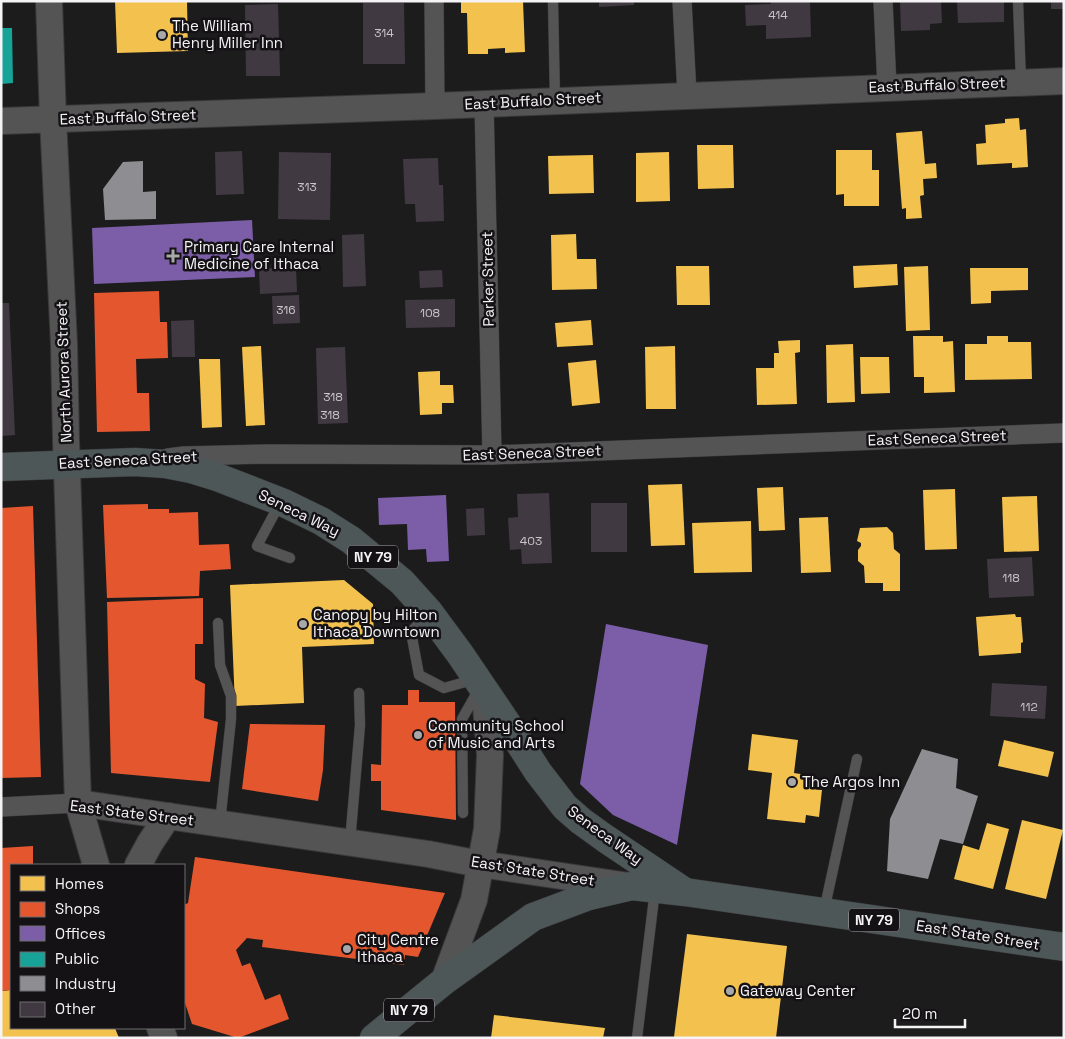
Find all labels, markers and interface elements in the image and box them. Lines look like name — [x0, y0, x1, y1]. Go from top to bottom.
house number: 414 — [768, 7, 788, 23]
place label: The William Henry Miller Inn — [172, 16, 283, 52]
house number: 314 — [374, 25, 394, 41]
marker: The William Henry Miller Inn — [156, 29, 168, 41]
street label: East Buffalo Street — [868, 73, 1006, 96]
street label: East Buffalo Street — [464, 87, 602, 114]
street label: East Buffalo Street — [59, 105, 197, 128]
house number: 313 — [297, 179, 317, 195]
street label: Parker Street — [477, 231, 498, 327]
place label: Primary Care Internal Medicine of Ithaca — [184, 237, 334, 273]
marker: Primary Care Internal Medicine of Ithaca — [166, 249, 180, 263]
street label: North Aurora Street — [52, 301, 75, 443]
house number: 316 — [276, 302, 296, 318]
house number: 108 — [420, 305, 440, 321]
house number: 318 — [323, 389, 343, 405]
house number: 318 — [320, 407, 340, 423]
street label: East Seneca Street — [867, 426, 1007, 449]
street label: East Seneca Street — [462, 441, 602, 464]
street label: East Seneca Street — [58, 446, 198, 473]
street label: Seneca Way — [255, 485, 343, 540]
house number: 403 — [520, 533, 542, 549]
road number: NY 79 — [348, 546, 398, 568]
house number: 118 — [1002, 570, 1020, 586]
place label: Canopy by Hilton Ithaca Downtown — [313, 605, 440, 641]
marker: Canopy by Hilton Ithaca Downtown — [297, 618, 309, 630]
house number: 112 — [1020, 699, 1038, 715]
place label: Community School of Music and Arts — [428, 716, 564, 752]
marker: Community School of Music and Arts — [412, 729, 424, 741]
place label: The Argos Inn — [802, 772, 900, 791]
marker: The Argos Inn — [786, 776, 798, 788]
street label: East State Street — [69, 795, 195, 830]
street label: Seneca Way — [564, 801, 647, 868]
street label: East State Street — [470, 851, 596, 890]
legend — [10, 864, 185, 1029]
text: Homes — [55, 874, 104, 893]
text: Shops — [55, 899, 100, 918]
road number: NY 79 — [849, 908, 899, 932]
street label: East State Street — [915, 915, 1041, 954]
text: Offices — [55, 924, 106, 943]
place label: City Centre Ithaca — [357, 930, 439, 966]
marker: City Centre Ithaca — [341, 943, 353, 955]
text: Public — [55, 949, 99, 968]
text: Industry — [55, 974, 116, 993]
place label: Gateway Center — [740, 981, 856, 1000]
marker: Gateway Center — [724, 985, 736, 997]
scale bar — [895, 996, 965, 1028]
road number: NY 79 — [384, 998, 434, 1022]
text: Other — [55, 999, 96, 1018]
text: 20 m — [902, 1004, 937, 1023]

